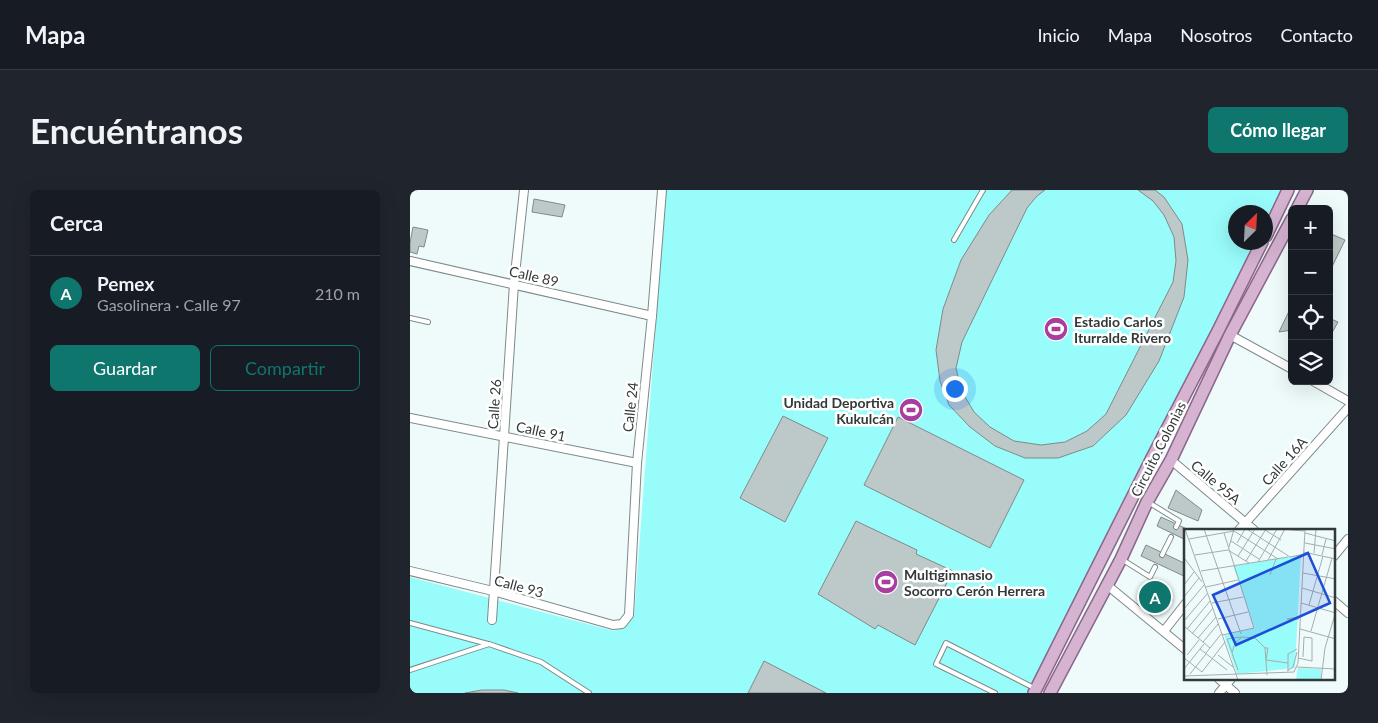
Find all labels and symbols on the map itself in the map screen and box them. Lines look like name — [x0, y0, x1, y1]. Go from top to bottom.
north arrow — [1228, 205, 1273, 250]
street label: Calle 89 — [508, 262, 560, 290]
place label: Estadio Carlos Iturralde Rivero — [1074, 313, 1171, 346]
sports icon: Estadio Carlos Iturralde Rivero — [1043, 316, 1069, 342]
your location — [942, 376, 968, 402]
street label: Calle 26 — [484, 378, 504, 430]
street label: Calle 24 — [619, 381, 641, 433]
place label: Unidad Deportiva Kukulcán — [783, 394, 894, 427]
sports icon: Unidad Deportiva Kukulcán — [898, 397, 924, 423]
street label: Circuito Colonias — [1127, 399, 1189, 499]
street label: Calle 91 — [515, 417, 567, 445]
street label: Calle 16A — [1258, 433, 1311, 489]
street label: Calle 95A — [1188, 456, 1245, 508]
inset map — [1184, 529, 1336, 680]
place label: Multigimnasio Socorro Cerón Herrera — [904, 566, 1045, 599]
sports icon: Multigimnasio Socorro Cerón Herrera — [873, 569, 899, 595]
street label: Calle 93 — [493, 571, 545, 601]
pin: A — [1139, 578, 1171, 616]

